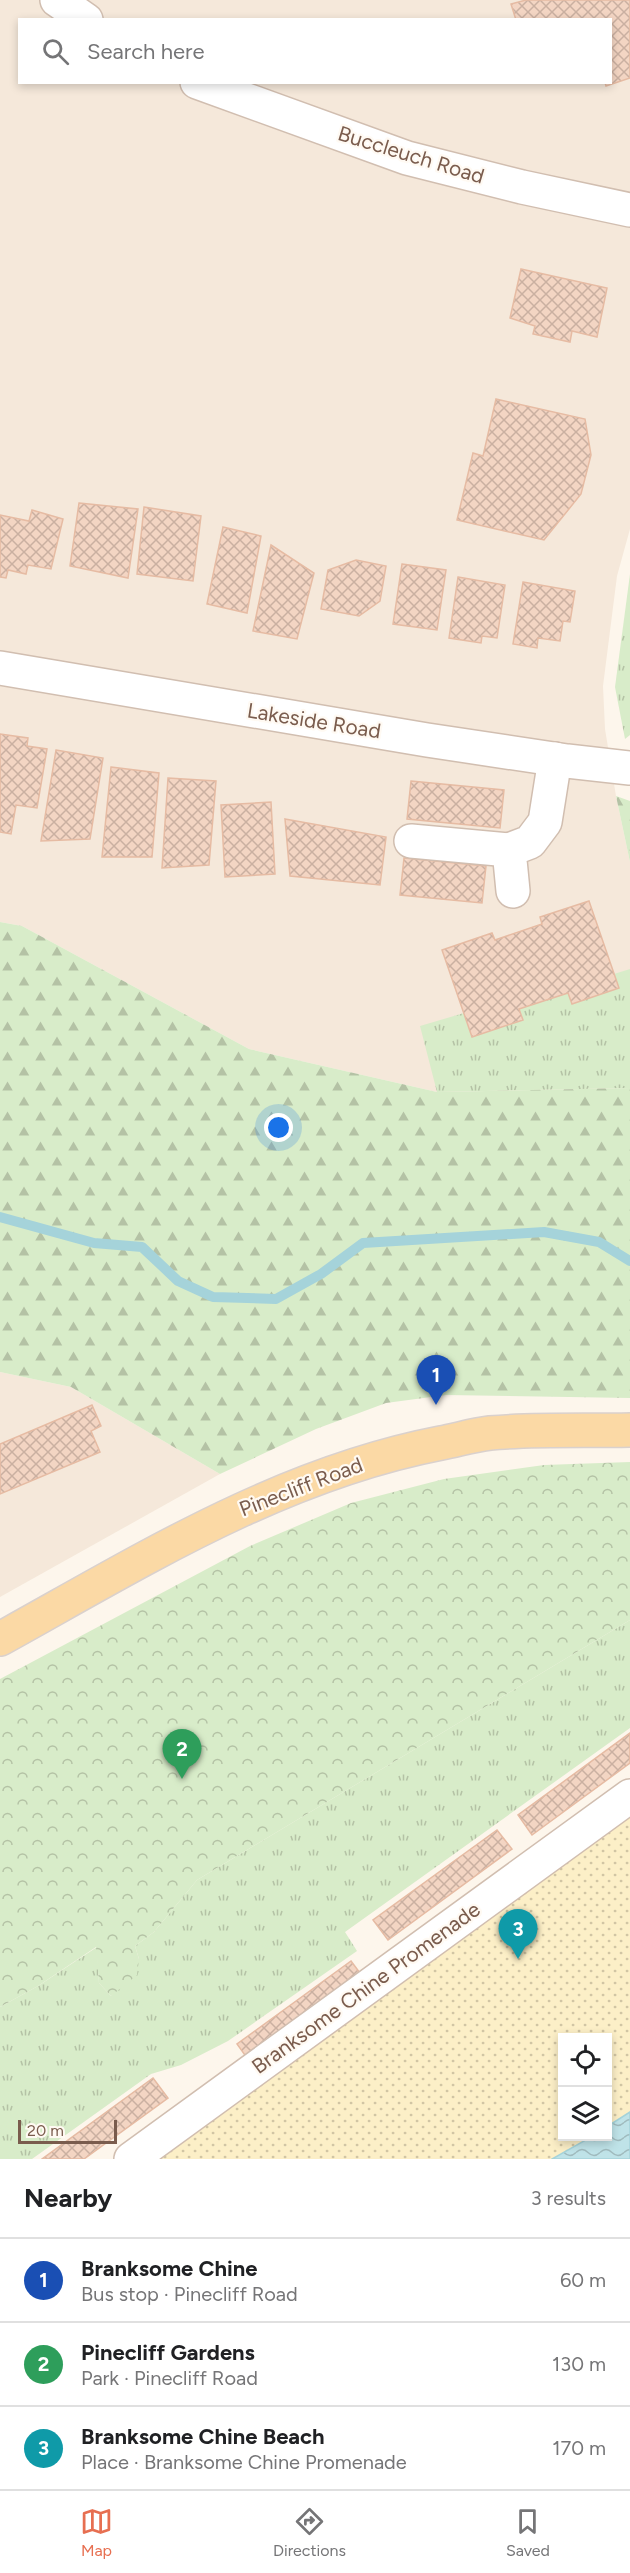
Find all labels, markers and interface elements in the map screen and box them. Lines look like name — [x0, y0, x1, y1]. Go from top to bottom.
search box — [18, 18, 612, 84]
icon: search — [39, 35, 72, 68]
text: Search here — [87, 38, 205, 65]
street label: Buccleuch Road — [335, 120, 487, 189]
street label: Lakeside Road — [245, 698, 383, 743]
your location — [264, 1113, 293, 1142]
pin: 1 — [416, 1356, 456, 1405]
street label: Pinecliff Road — [236, 1452, 366, 1522]
pin: 2 — [162, 1730, 201, 1779]
street label: Branksome Chine Promenade — [247, 1896, 485, 2079]
pin: 3 — [498, 1910, 538, 1959]
map controls — [558, 2033, 612, 2141]
button: locate — [558, 2033, 612, 2087]
button: layers — [558, 2087, 612, 2141]
scale bar — [18, 2117, 117, 2144]
text: 20 m — [27, 2121, 64, 2140]
text: Nearby — [24, 2182, 112, 2214]
text: 3 results — [531, 2186, 606, 2210]
text: Branksome Chine — [81, 2255, 257, 2282]
text: 1 — [39, 2268, 48, 2292]
text: 60 m — [560, 2268, 606, 2292]
text: Bus stop · Pinecliff Road — [81, 2282, 298, 2306]
text: Pinecliff Gardens — [81, 2339, 255, 2366]
text: 2 — [38, 2352, 49, 2376]
text: 130 m — [552, 2352, 606, 2376]
text: Park · Pinecliff Road — [81, 2366, 258, 2390]
text: Branksome Chine Beach — [81, 2423, 325, 2450]
text: 3 — [38, 2436, 49, 2460]
text: 170 m — [552, 2436, 606, 2460]
text: Place · Branksome Chine Promenade — [81, 2450, 407, 2474]
tab: Map — [80, 2505, 113, 2560]
tab: Directions — [273, 2505, 346, 2560]
tab: Saved — [506, 2505, 550, 2560]

